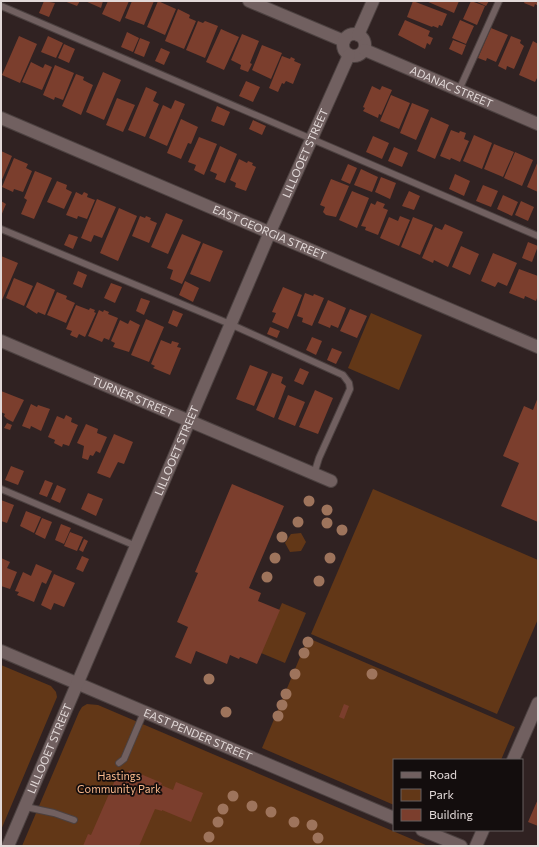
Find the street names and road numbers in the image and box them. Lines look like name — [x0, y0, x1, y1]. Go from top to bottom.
street label: ADANAC STREET — [408, 63, 495, 110]
street label: LILLOOET STREET — [279, 106, 330, 200]
street label: EAST GEORGIA STREET — [211, 202, 329, 262]
street label: TURNER STREET — [90, 373, 176, 419]
street label: LILLOOET STREET — [151, 403, 201, 497]
street label: LILLOOET STREET — [24, 701, 74, 795]
street label: EAST PENDER STREET — [142, 706, 254, 763]

